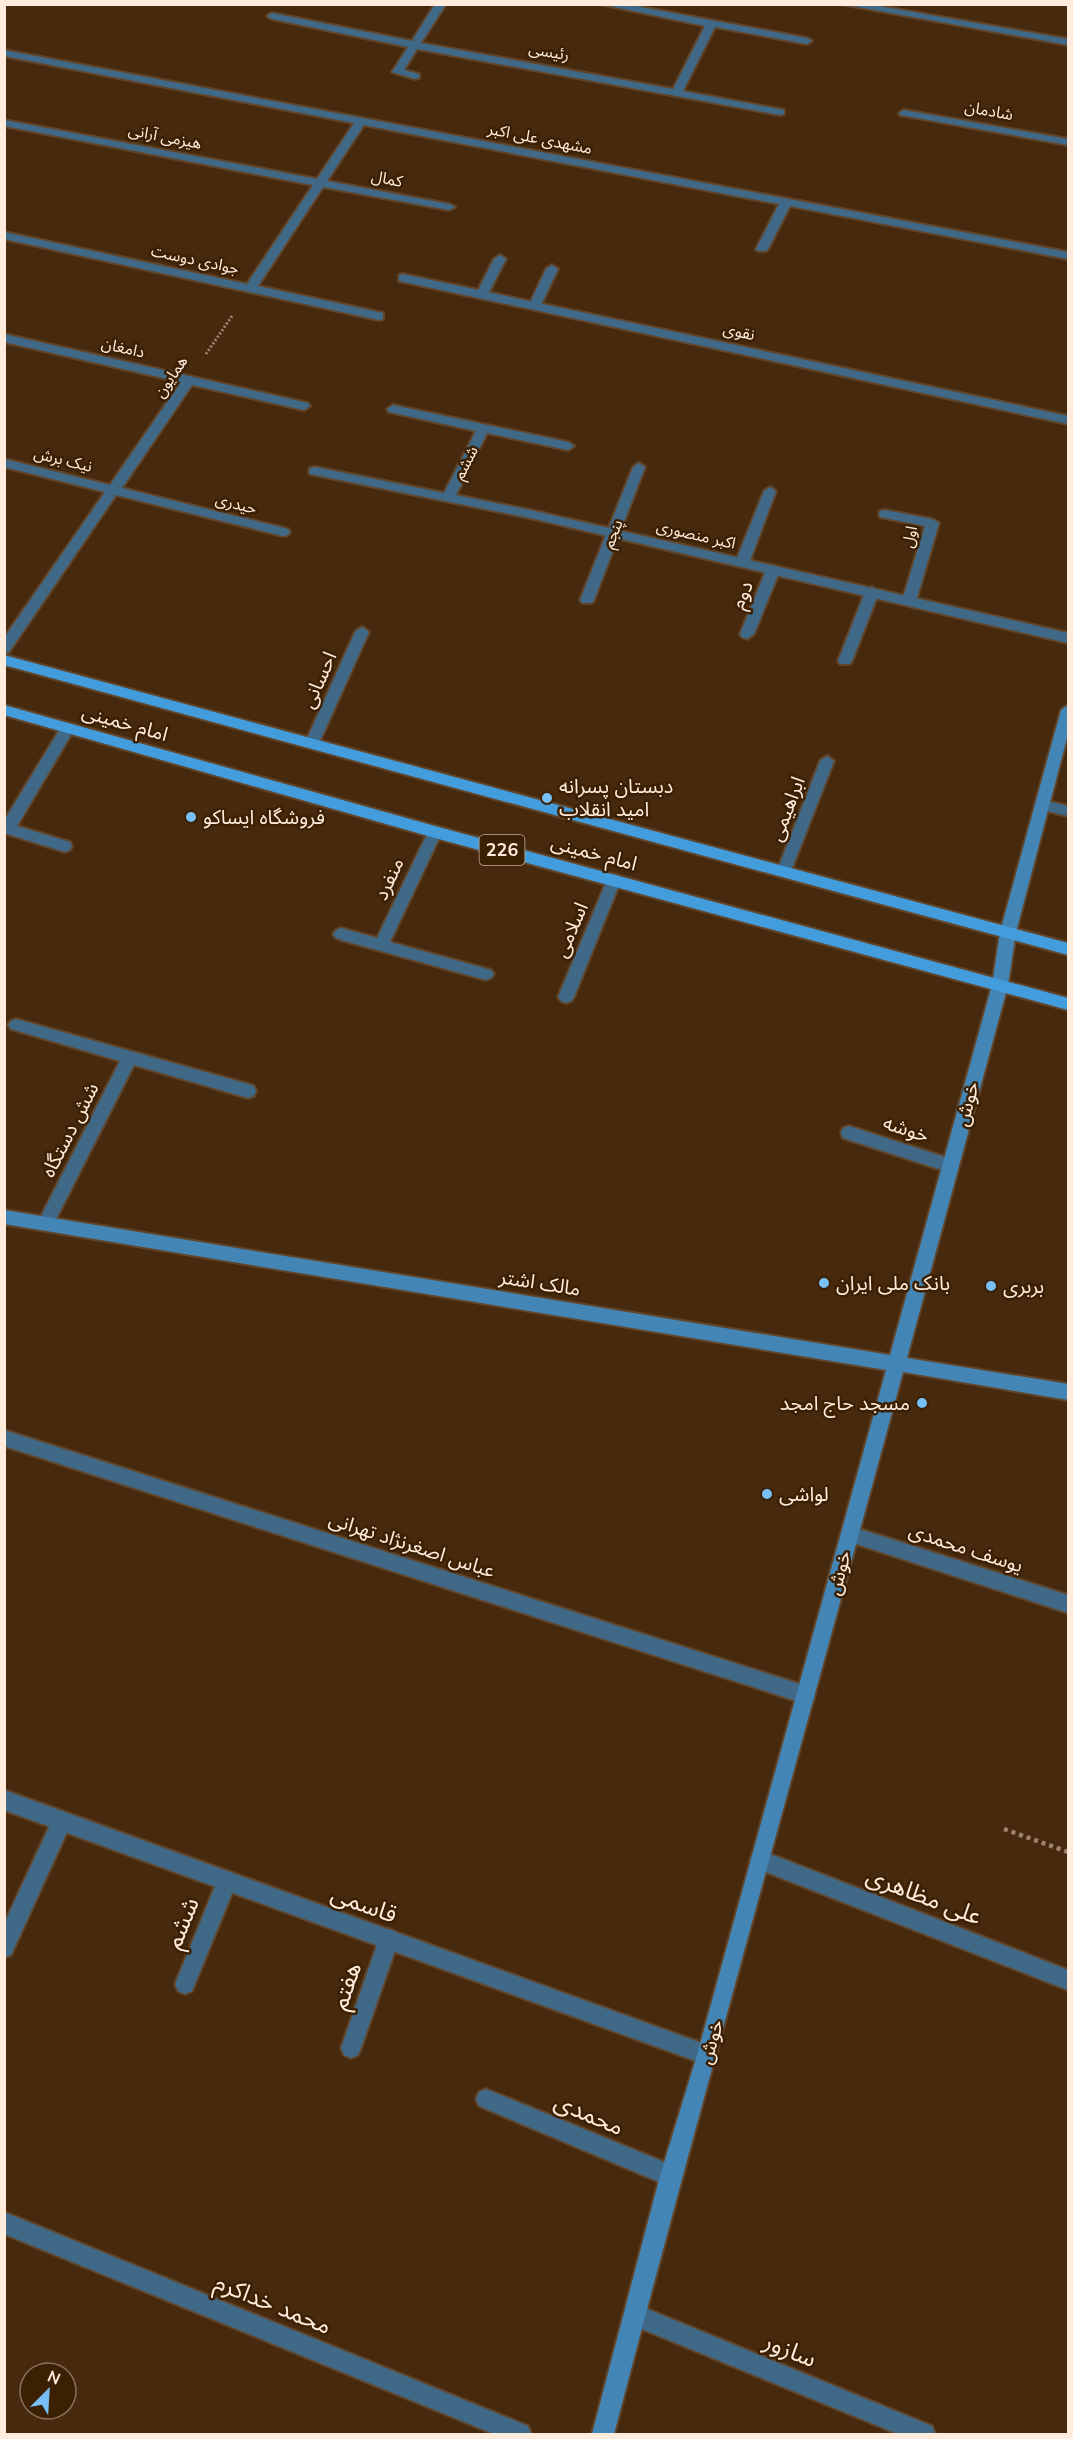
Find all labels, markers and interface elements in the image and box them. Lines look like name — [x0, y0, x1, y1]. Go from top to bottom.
street label: رئیسی — [527, 38, 571, 66]
street label: شادمان — [963, 96, 1015, 126]
street label: مشهدی علی اکبر — [485, 118, 594, 160]
street label: هیزمی آرانی — [126, 119, 204, 155]
street label: کمال — [369, 165, 405, 193]
street label: جوادی دوست — [149, 240, 241, 280]
street label: نقوی — [721, 318, 757, 346]
street label: دامغان — [99, 332, 147, 364]
street label: همایون — [149, 352, 193, 402]
street label: نیک برش — [31, 442, 95, 478]
street label: ششم — [448, 442, 485, 484]
street label: حیدری — [213, 488, 259, 520]
street label: اکبر منصوری — [654, 515, 738, 555]
street label: پنجم — [597, 516, 629, 552]
street label: اول — [897, 524, 923, 550]
street label: دوم — [724, 577, 761, 613]
street label: احسانی — [295, 647, 343, 713]
street label: امام خمینی — [79, 698, 171, 749]
place label: دبستان پسرانه امید انقلاب — [559, 773, 673, 823]
street label: ابراهیمی — [762, 773, 812, 845]
marker: دبستان پسرانه امید انقلاب — [540, 791, 554, 805]
place label: فروشگاه ایساکو — [203, 804, 325, 831]
marker: فروشگاه ایساکو — [184, 810, 198, 824]
street label: امام خمینی — [548, 829, 640, 878]
road number: 226 — [480, 835, 524, 865]
street label: منفرد — [367, 853, 411, 905]
street label: اسلامی — [547, 898, 595, 962]
street label: شش دستگاه — [35, 1078, 105, 1182]
street label: خوش — [948, 1079, 986, 1129]
street label: خوشه — [880, 1109, 932, 1149]
street label: مالک اشتر — [496, 1263, 583, 1303]
place label: بانک ملی ایران — [836, 1270, 950, 1297]
place label: بربری — [1003, 1273, 1044, 1300]
marker: بانک ملی ایران — [817, 1276, 831, 1290]
marker: بربری — [984, 1279, 998, 1293]
place label: مسجد حاج امجد — [780, 1390, 910, 1418]
marker: مسجد حاج امجد — [915, 1396, 929, 1410]
place label: لواشی — [779, 1481, 829, 1508]
marker: لواشی — [760, 1487, 774, 1501]
street label: عباس اصغرنژاد تهرانی — [325, 1505, 499, 1585]
street label: یوسف محمدی — [905, 1517, 1027, 1579]
street label: خوش — [820, 1548, 858, 1598]
street label: علی مظاهری — [862, 1859, 986, 1933]
street label: قاسمی — [327, 1877, 401, 1931]
street label: ششم — [157, 1893, 208, 1954]
street label: هفتم — [323, 1958, 370, 2014]
street label: خوش — [692, 2016, 730, 2068]
street label: محمدی — [549, 2085, 629, 2143]
street label: محمد خداکرم — [209, 2266, 336, 2344]
street label: سازور — [758, 2325, 821, 2375]
north arrow — [18, 2361, 78, 2421]
text: N — [44, 2366, 64, 2391]

